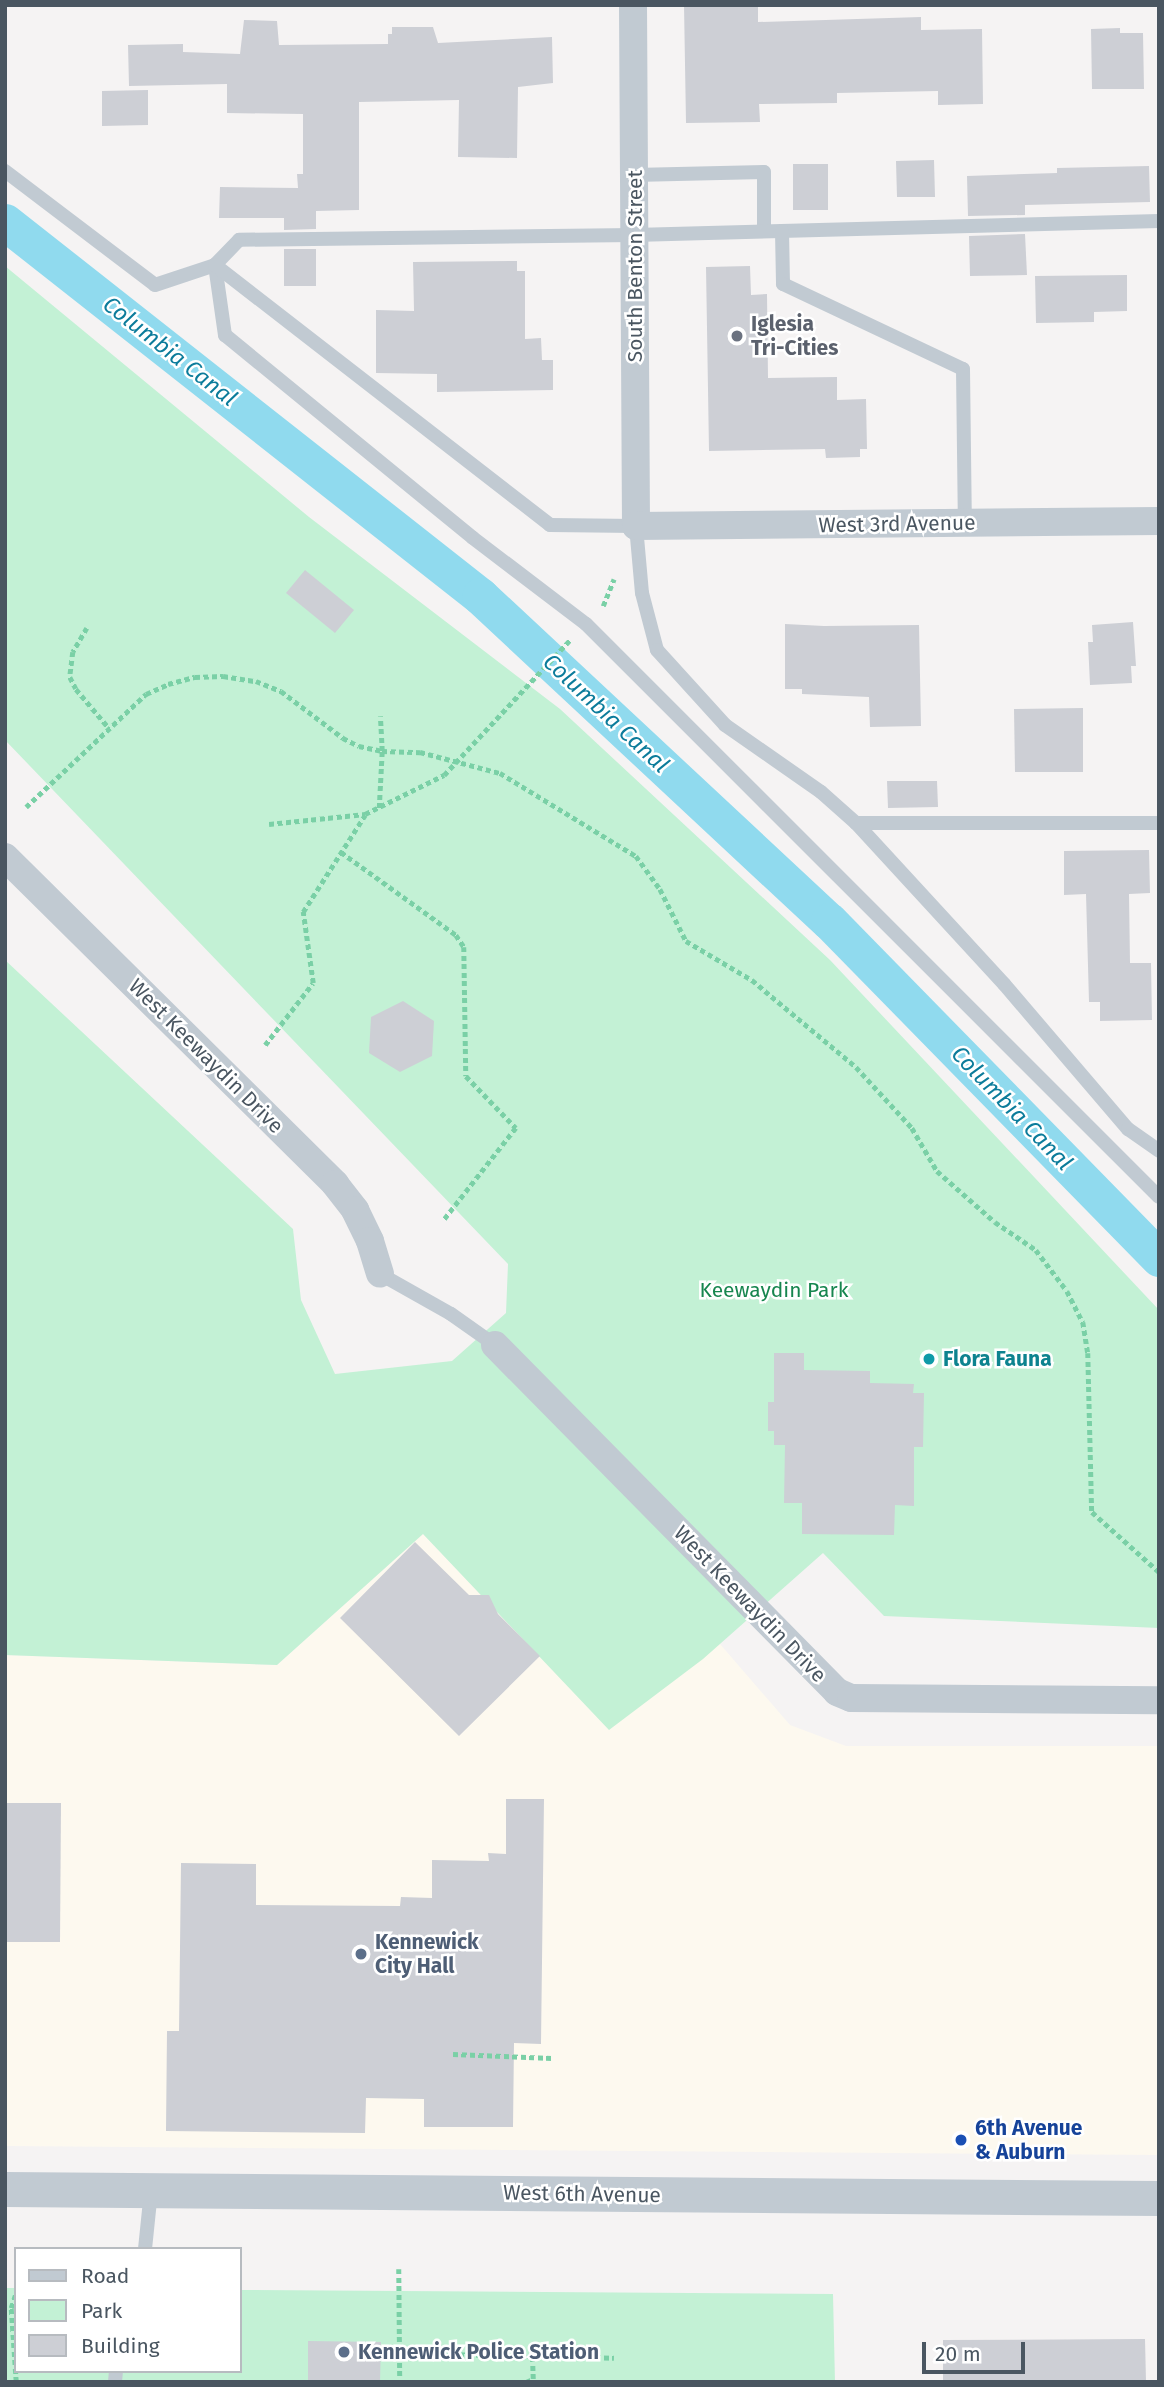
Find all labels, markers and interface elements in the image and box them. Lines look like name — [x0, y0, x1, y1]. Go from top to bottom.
street label: South Benton Street — [622, 170, 648, 362]
water label: Columbia Canal — [98, 290, 242, 412]
place label: Iglesia Tri-Cities — [751, 311, 838, 361]
marker: Iglesia Tri-Cities — [729, 328, 745, 344]
street label: West 3rd Avenue — [818, 510, 976, 538]
water label: Columbia Canal — [537, 648, 675, 778]
street label: West Keewaydin Drive — [123, 973, 289, 1139]
water label: Columbia Canal — [946, 1040, 1078, 1176]
park label: Keewaydin Park — [700, 1277, 848, 1303]
place label: Flora Fauna — [943, 1346, 1052, 1372]
marker: Flora Fauna — [921, 1351, 937, 1367]
street label: West Keewaydin Drive — [669, 1520, 831, 1688]
place label: Kennewick City Hall — [375, 1929, 479, 1979]
marker: Kennewick City Hall — [353, 1946, 369, 1962]
place label: 6th Avenue & Auburn — [975, 2115, 1082, 2165]
marker: 6th Avenue & Auburn — [953, 2132, 969, 2148]
street label: West 6th Avenue — [503, 2180, 661, 2208]
legend — [14, 2247, 242, 2373]
text: Road — [81, 2263, 129, 2289]
text: Park — [81, 2298, 122, 2324]
scale bar — [926, 2328, 1029, 2372]
text: Building — [81, 2333, 160, 2359]
place label: Kennewick Police Station — [358, 2339, 599, 2365]
text: 20 m — [935, 2341, 981, 2367]
marker: Kennewick Police Station — [336, 2344, 352, 2360]

